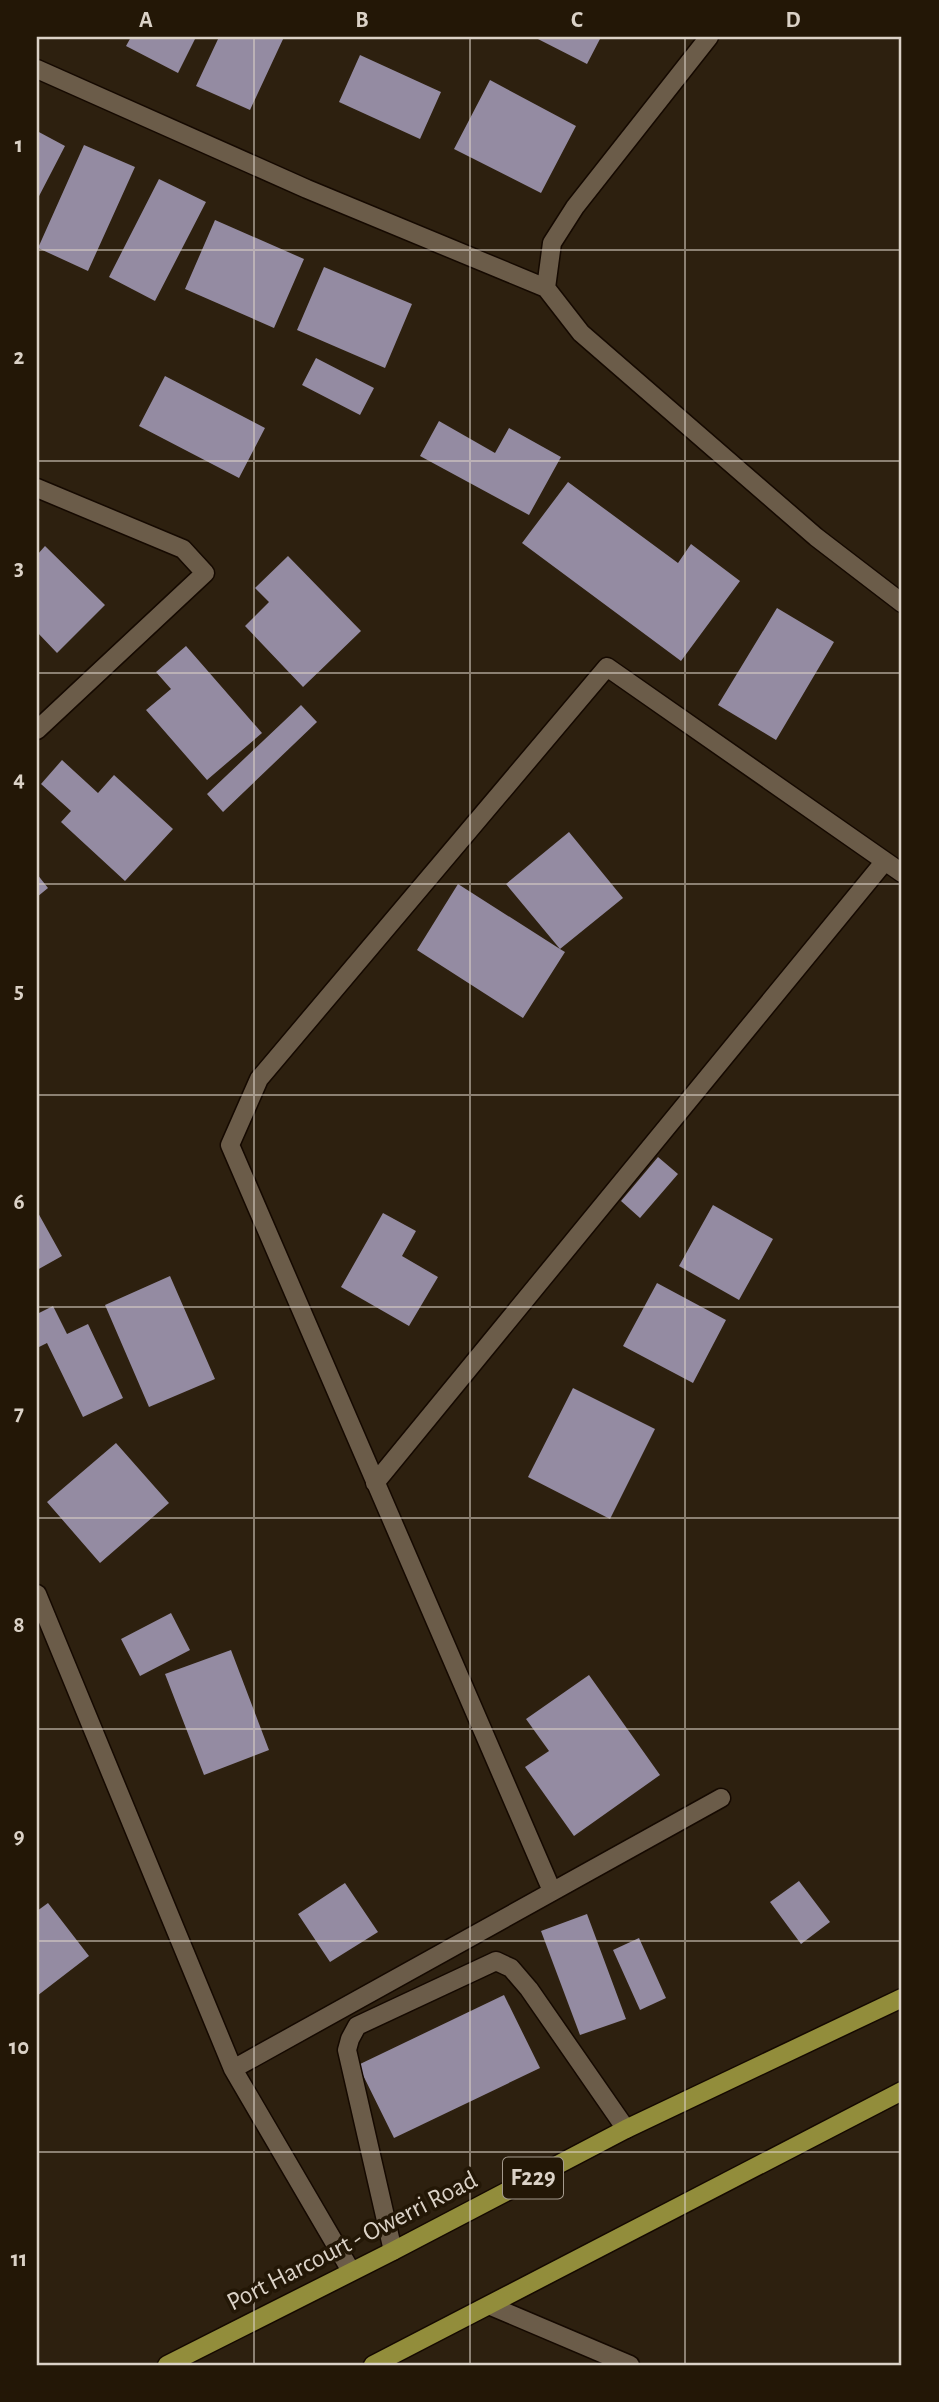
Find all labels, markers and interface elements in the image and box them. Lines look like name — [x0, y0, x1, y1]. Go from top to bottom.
text: A — [139, 9, 153, 32]
text: B — [355, 9, 369, 32]
text: C — [571, 9, 583, 32]
text: D — [785, 9, 801, 32]
text: 1 — [15, 134, 23, 157]
text: 2 — [14, 346, 25, 369]
text: 3 — [14, 557, 24, 580]
text: 4 — [13, 768, 25, 791]
text: 5 — [14, 980, 24, 1003]
text: 6 — [13, 1191, 25, 1214]
text: 7 — [14, 1402, 24, 1425]
text: 8 — [13, 1614, 25, 1637]
text: 9 — [13, 1825, 25, 1848]
text: 10 — [9, 2036, 29, 2059]
road number: F229 — [503, 2158, 563, 2199]
street label: Port Harcourt - Owerri Road — [223, 2167, 481, 2315]
text: 11 — [11, 2248, 27, 2271]

